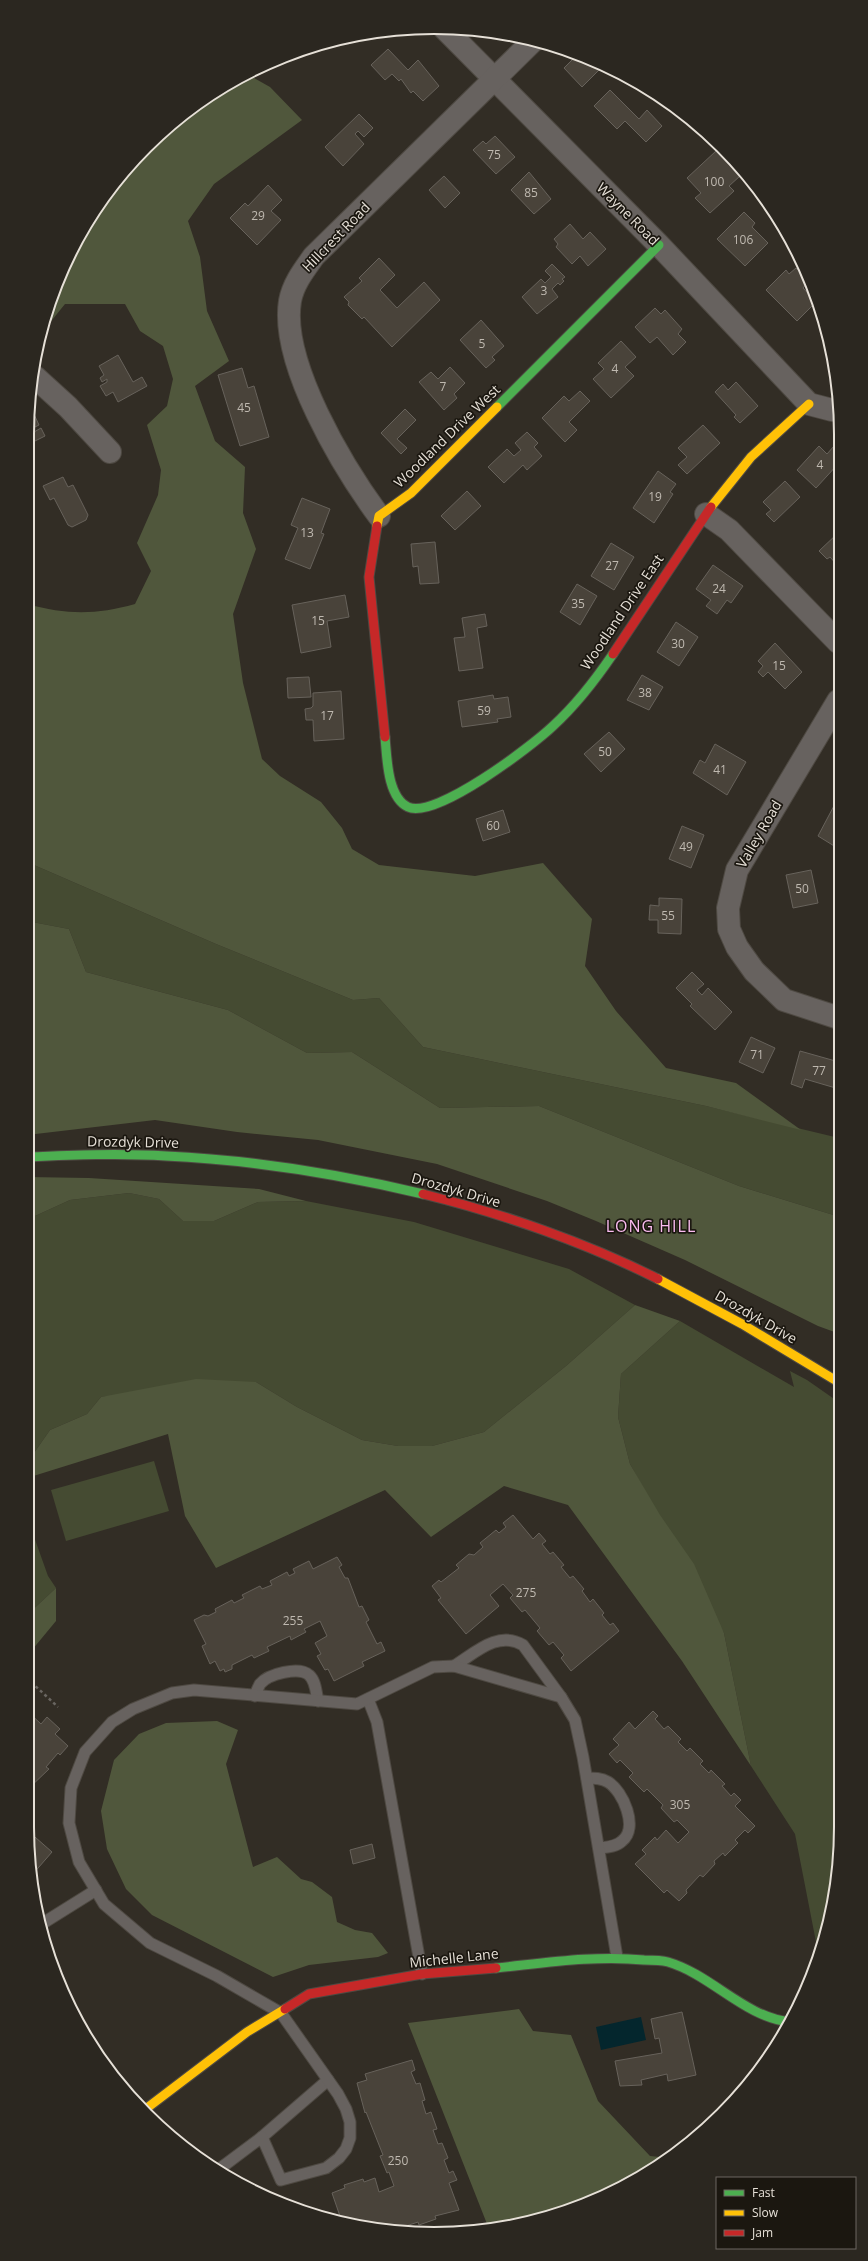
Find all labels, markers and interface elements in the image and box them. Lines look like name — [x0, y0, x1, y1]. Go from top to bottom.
house number: 75 — [487, 146, 501, 163]
house number: 100 — [704, 173, 724, 190]
street label: Wayne Road — [593, 178, 664, 249]
house number: 85 — [524, 184, 538, 201]
street label: Hillcrest Road — [298, 198, 374, 276]
house number: 29 — [251, 207, 265, 224]
house number: 106 — [733, 231, 753, 248]
house number: 3 — [541, 282, 548, 299]
house number: 5 — [479, 335, 486, 352]
house number: 4 — [612, 360, 619, 377]
house number: 7 — [440, 378, 447, 395]
street label: Woodland Drive West — [389, 380, 504, 491]
house number: 45 — [237, 399, 251, 416]
house number: 4 — [817, 456, 824, 473]
house number: 19 — [648, 488, 662, 505]
house number: 13 — [300, 524, 314, 541]
street label: Woodland Drive East — [576, 550, 667, 673]
house number: 27 — [605, 557, 619, 574]
house number: 24 — [712, 580, 726, 597]
house number: 35 — [571, 595, 585, 612]
house number: 15 — [311, 612, 325, 629]
house number: 30 — [671, 635, 685, 652]
house number: 15 — [772, 657, 786, 674]
house number: 38 — [638, 684, 652, 701]
house number: 59 — [477, 702, 491, 719]
house number: 17 — [320, 707, 334, 724]
house number: 50 — [598, 743, 612, 760]
house number: 41 — [713, 761, 727, 778]
street label: Valley Road — [732, 796, 786, 871]
house number: 60 — [486, 817, 500, 834]
house number: 49 — [679, 838, 693, 855]
house number: 50 — [795, 880, 809, 897]
house number: 55 — [661, 907, 675, 924]
house number: 71 — [750, 1046, 764, 1063]
house number: 77 — [812, 1062, 826, 1079]
street label: Drozdyk Drive — [87, 1131, 179, 1152]
street label: Drozdyk Drive — [409, 1168, 503, 1211]
district label: LONG HILL — [606, 1215, 696, 1237]
street label: Drozdyk Drive — [712, 1285, 801, 1348]
house number: 275 — [516, 1584, 536, 1601]
house number: 255 — [283, 1612, 303, 1629]
house number: 305 — [670, 1796, 690, 1813]
street label: Michelle Lane — [409, 1943, 500, 1972]
house number: 250 — [388, 2152, 408, 2169]
legend — [716, 2177, 856, 2249]
text: Fast — [752, 2184, 775, 2201]
text: Slow — [752, 2204, 779, 2221]
text: Jam — [751, 2224, 773, 2241]

